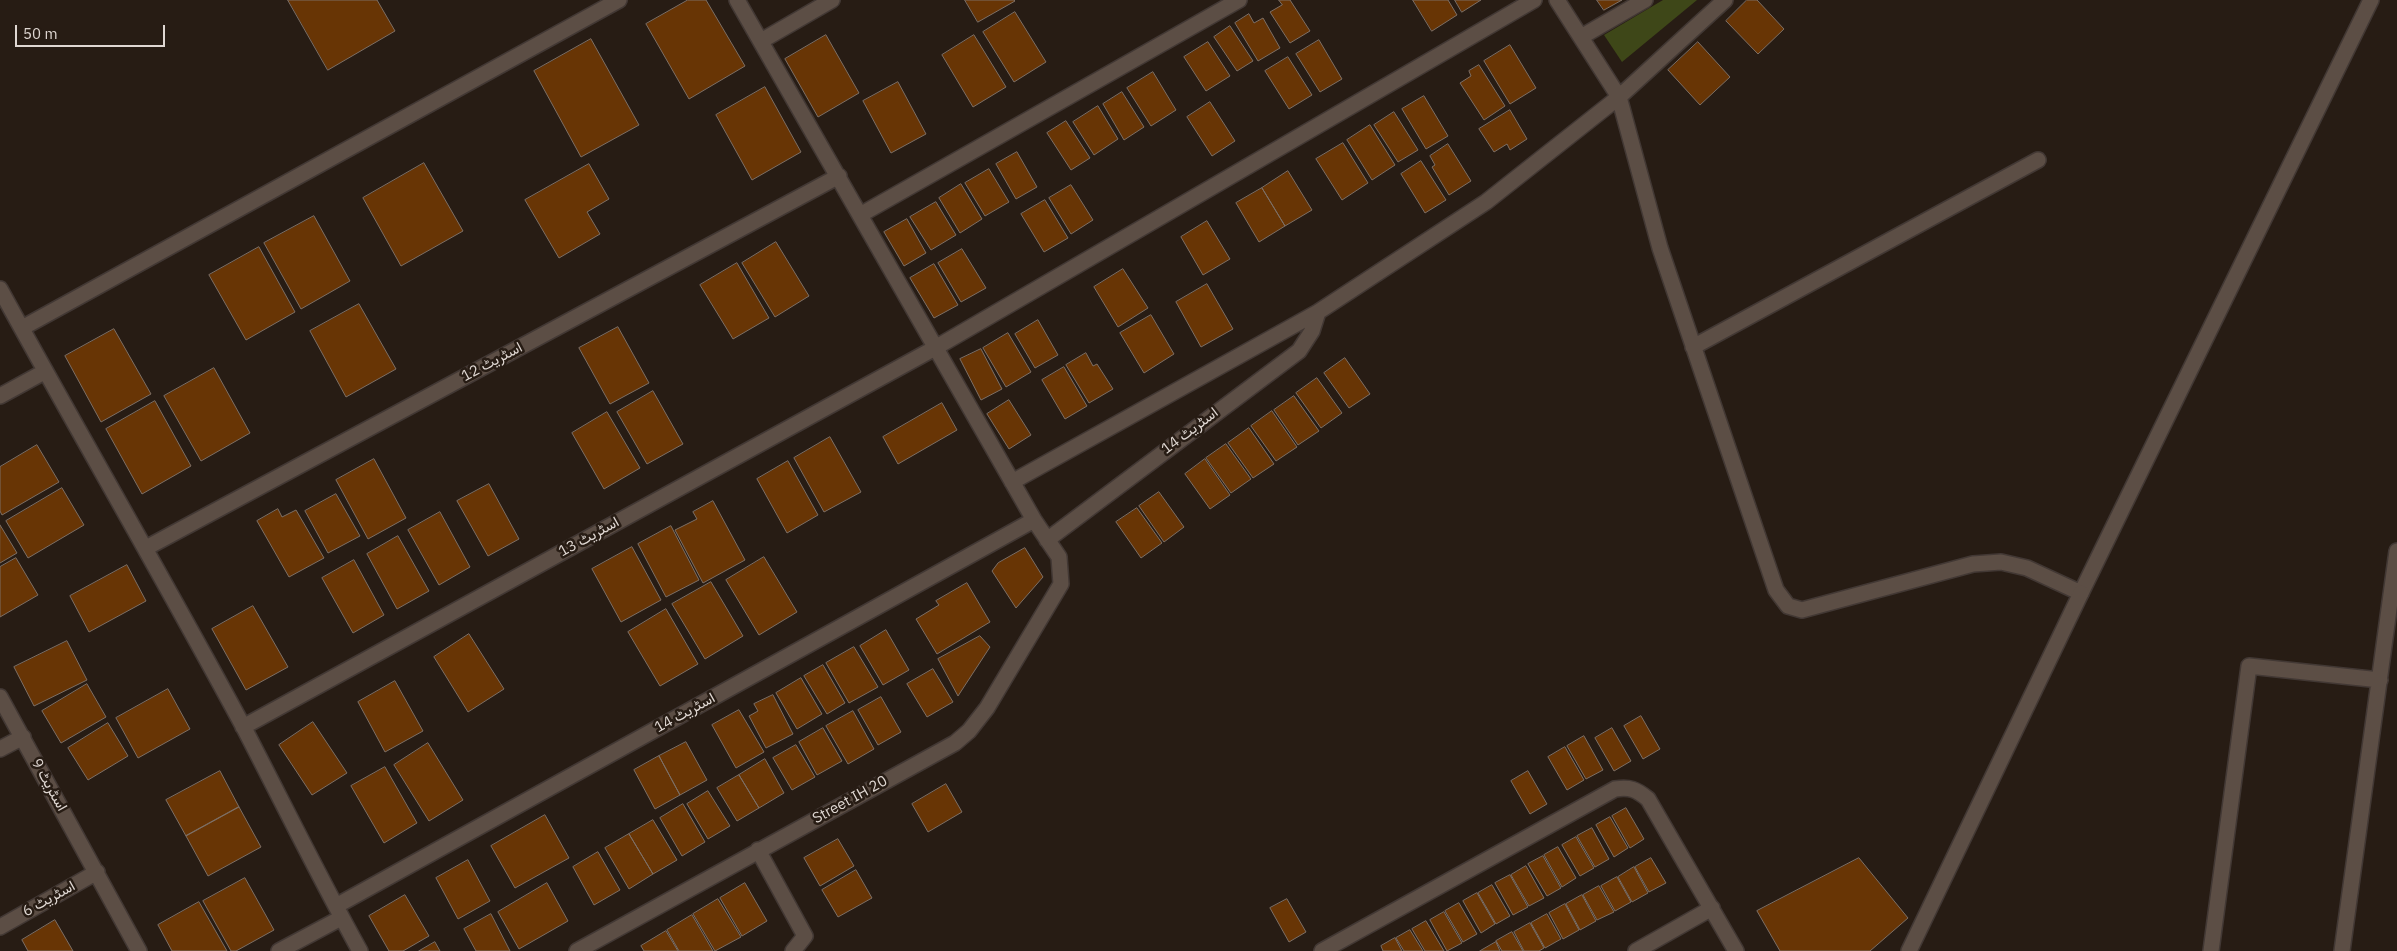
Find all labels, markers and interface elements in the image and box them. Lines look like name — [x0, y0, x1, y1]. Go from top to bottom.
scale bar — [18, 15, 168, 47]
text: 50 m — [23, 24, 58, 43]
street label: اسٹریٹ 12 — [458, 338, 526, 386]
street label: اسٹریٹ 14 — [1158, 404, 1222, 458]
street label: اسٹریٹ 13 — [556, 513, 622, 561]
street label: اسٹریٹ 14 — [652, 689, 718, 737]
street label: اسٹریٹ 9 — [27, 756, 71, 814]
street label: Street IH 20 — [809, 772, 891, 828]
street label: اسٹریٹ 6 — [20, 877, 78, 921]

